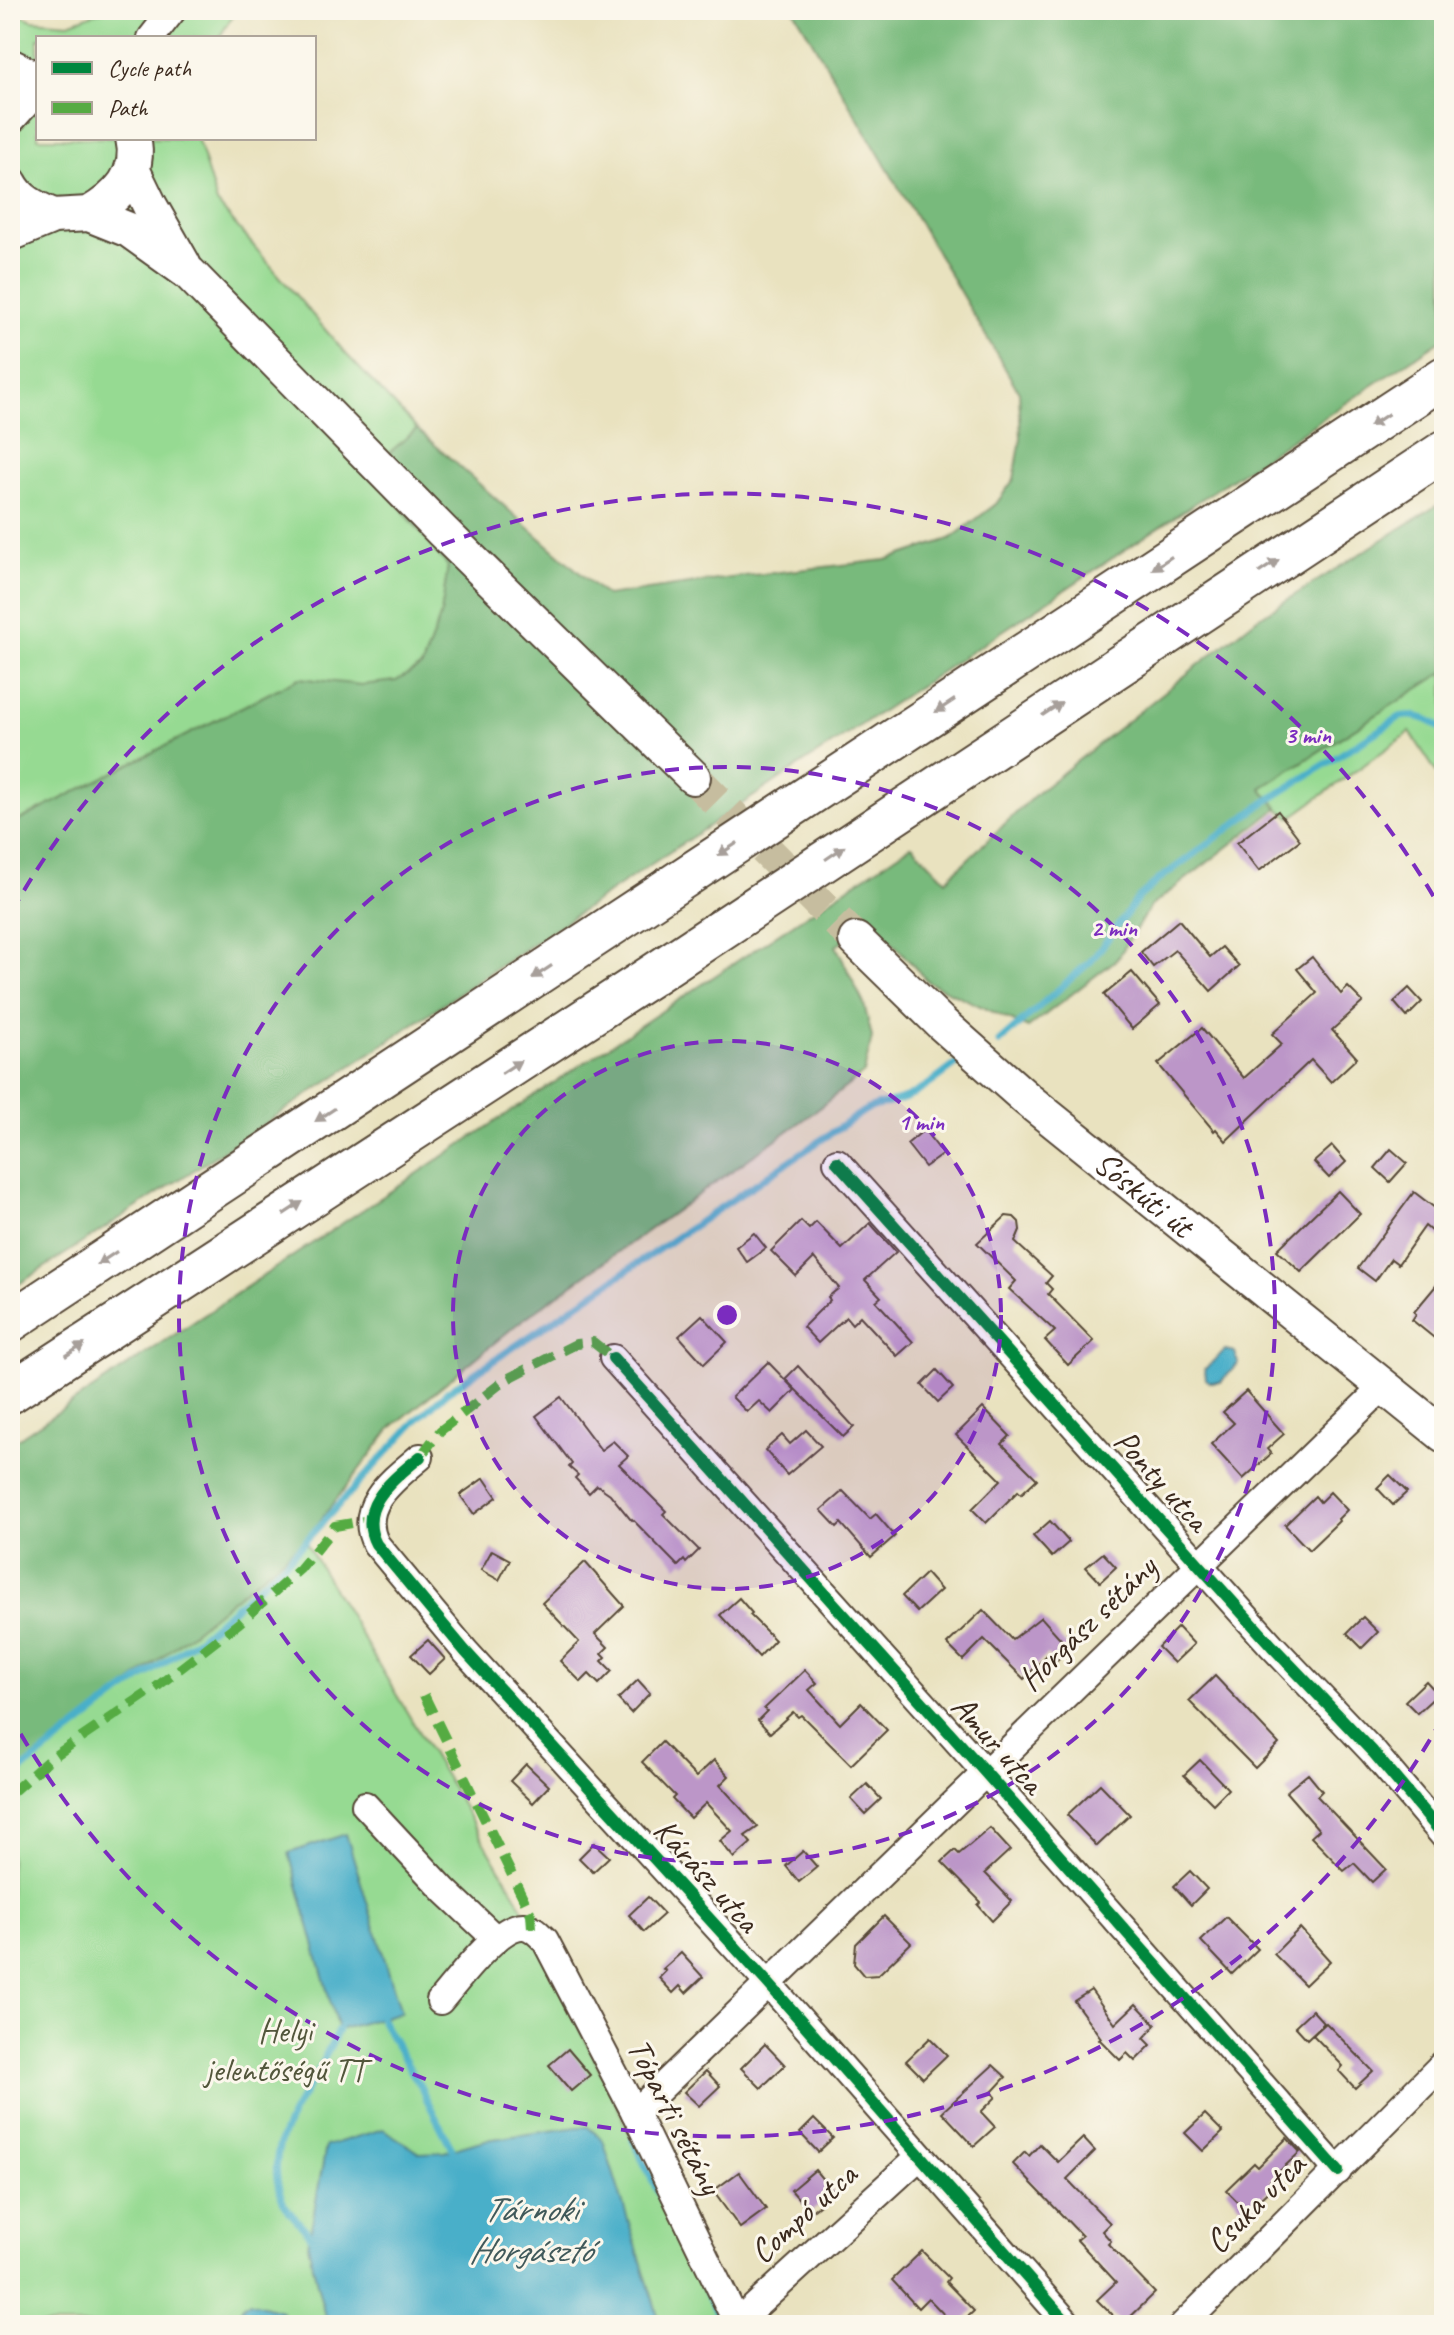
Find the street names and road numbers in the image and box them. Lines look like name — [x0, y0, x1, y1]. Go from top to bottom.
street label: Sóskúti út — [1086, 1141, 1205, 1249]
street label: Ponty utca — [1105, 1420, 1221, 1542]
street label: Horgász sétány — [1009, 1545, 1167, 1700]
street label: Amur utca — [942, 1685, 1056, 1805]
street label: Kárász utca — [645, 1809, 771, 1943]
street label: Tóparti sétány — [617, 2031, 734, 2203]
street label: Csuka utca — [1196, 2142, 1316, 2262]
street label: Compó utca — [740, 2152, 867, 2272]

